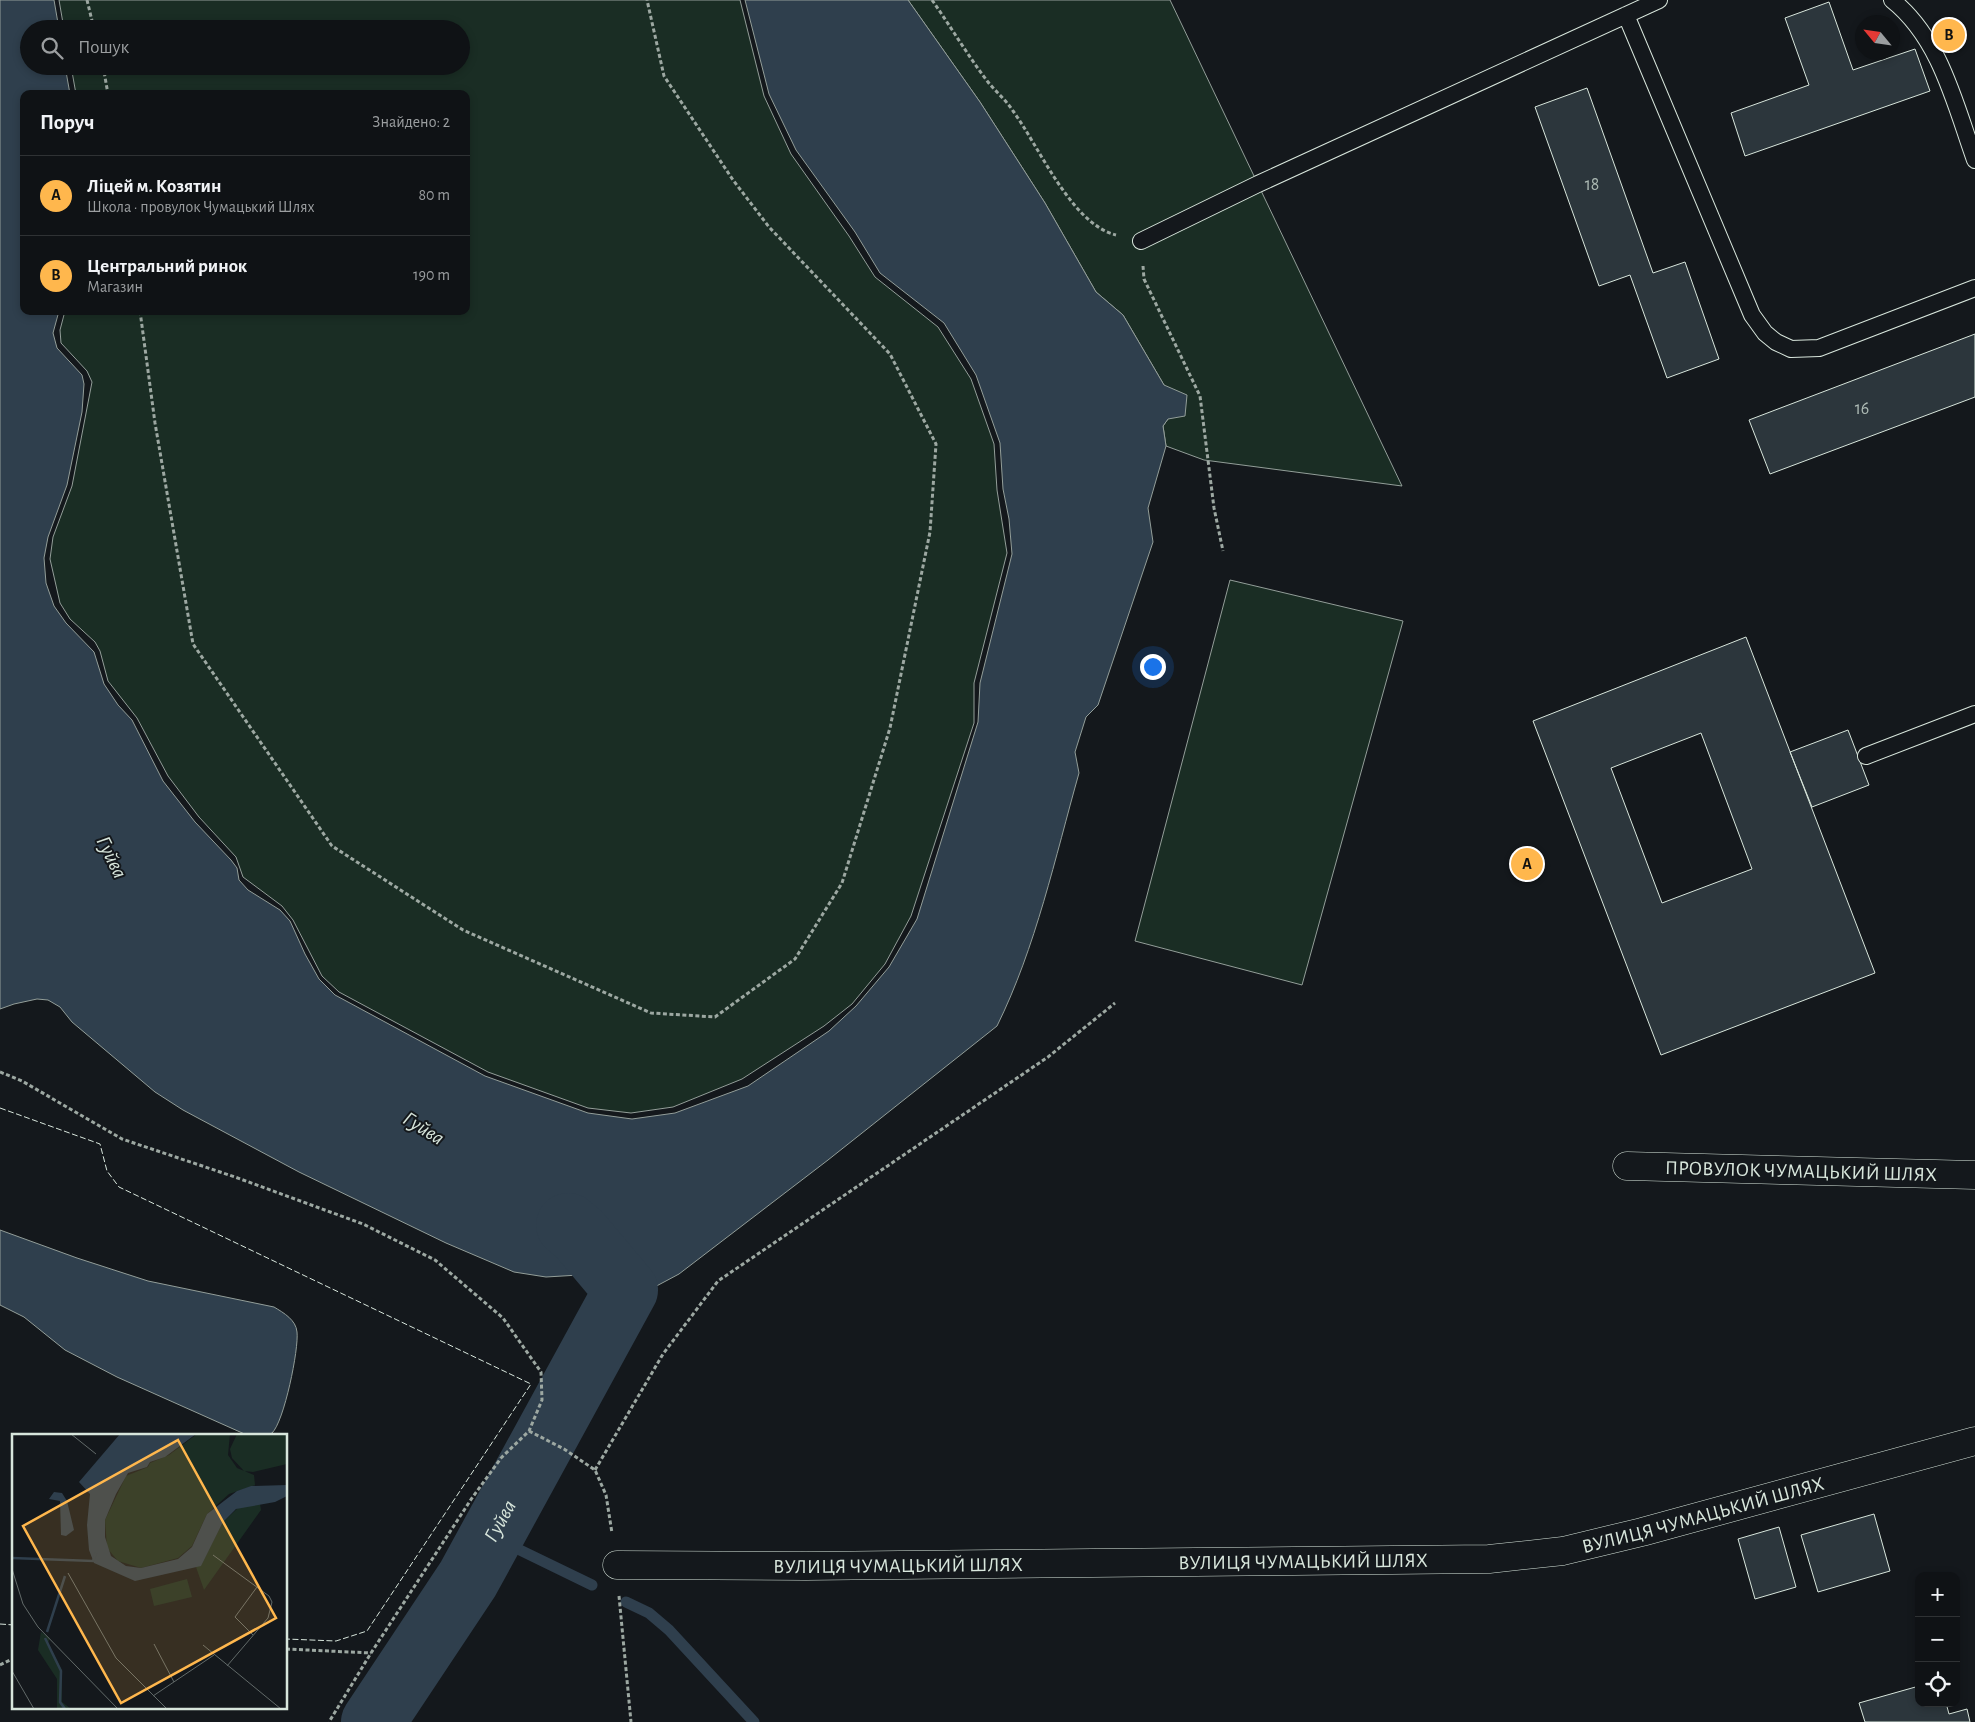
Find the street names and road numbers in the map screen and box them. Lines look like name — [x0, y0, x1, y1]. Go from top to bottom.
street label: ПРОВУЛОК ЧУМАЦЬКИЙ ШЛЯХ — [1665, 1158, 1937, 1185]
street label: ВУЛИЦЯ ЧУМАЦЬКИЙ ШЛЯХ — [1580, 1474, 1826, 1557]
street label: ВУЛИЦЯ ЧУМАЦЬКИЙ ШЛЯХ — [1178, 1551, 1428, 1573]
street label: ВУЛИЦЯ ЧУМАЦЬКИЙ ШЛЯХ — [773, 1555, 1023, 1577]

